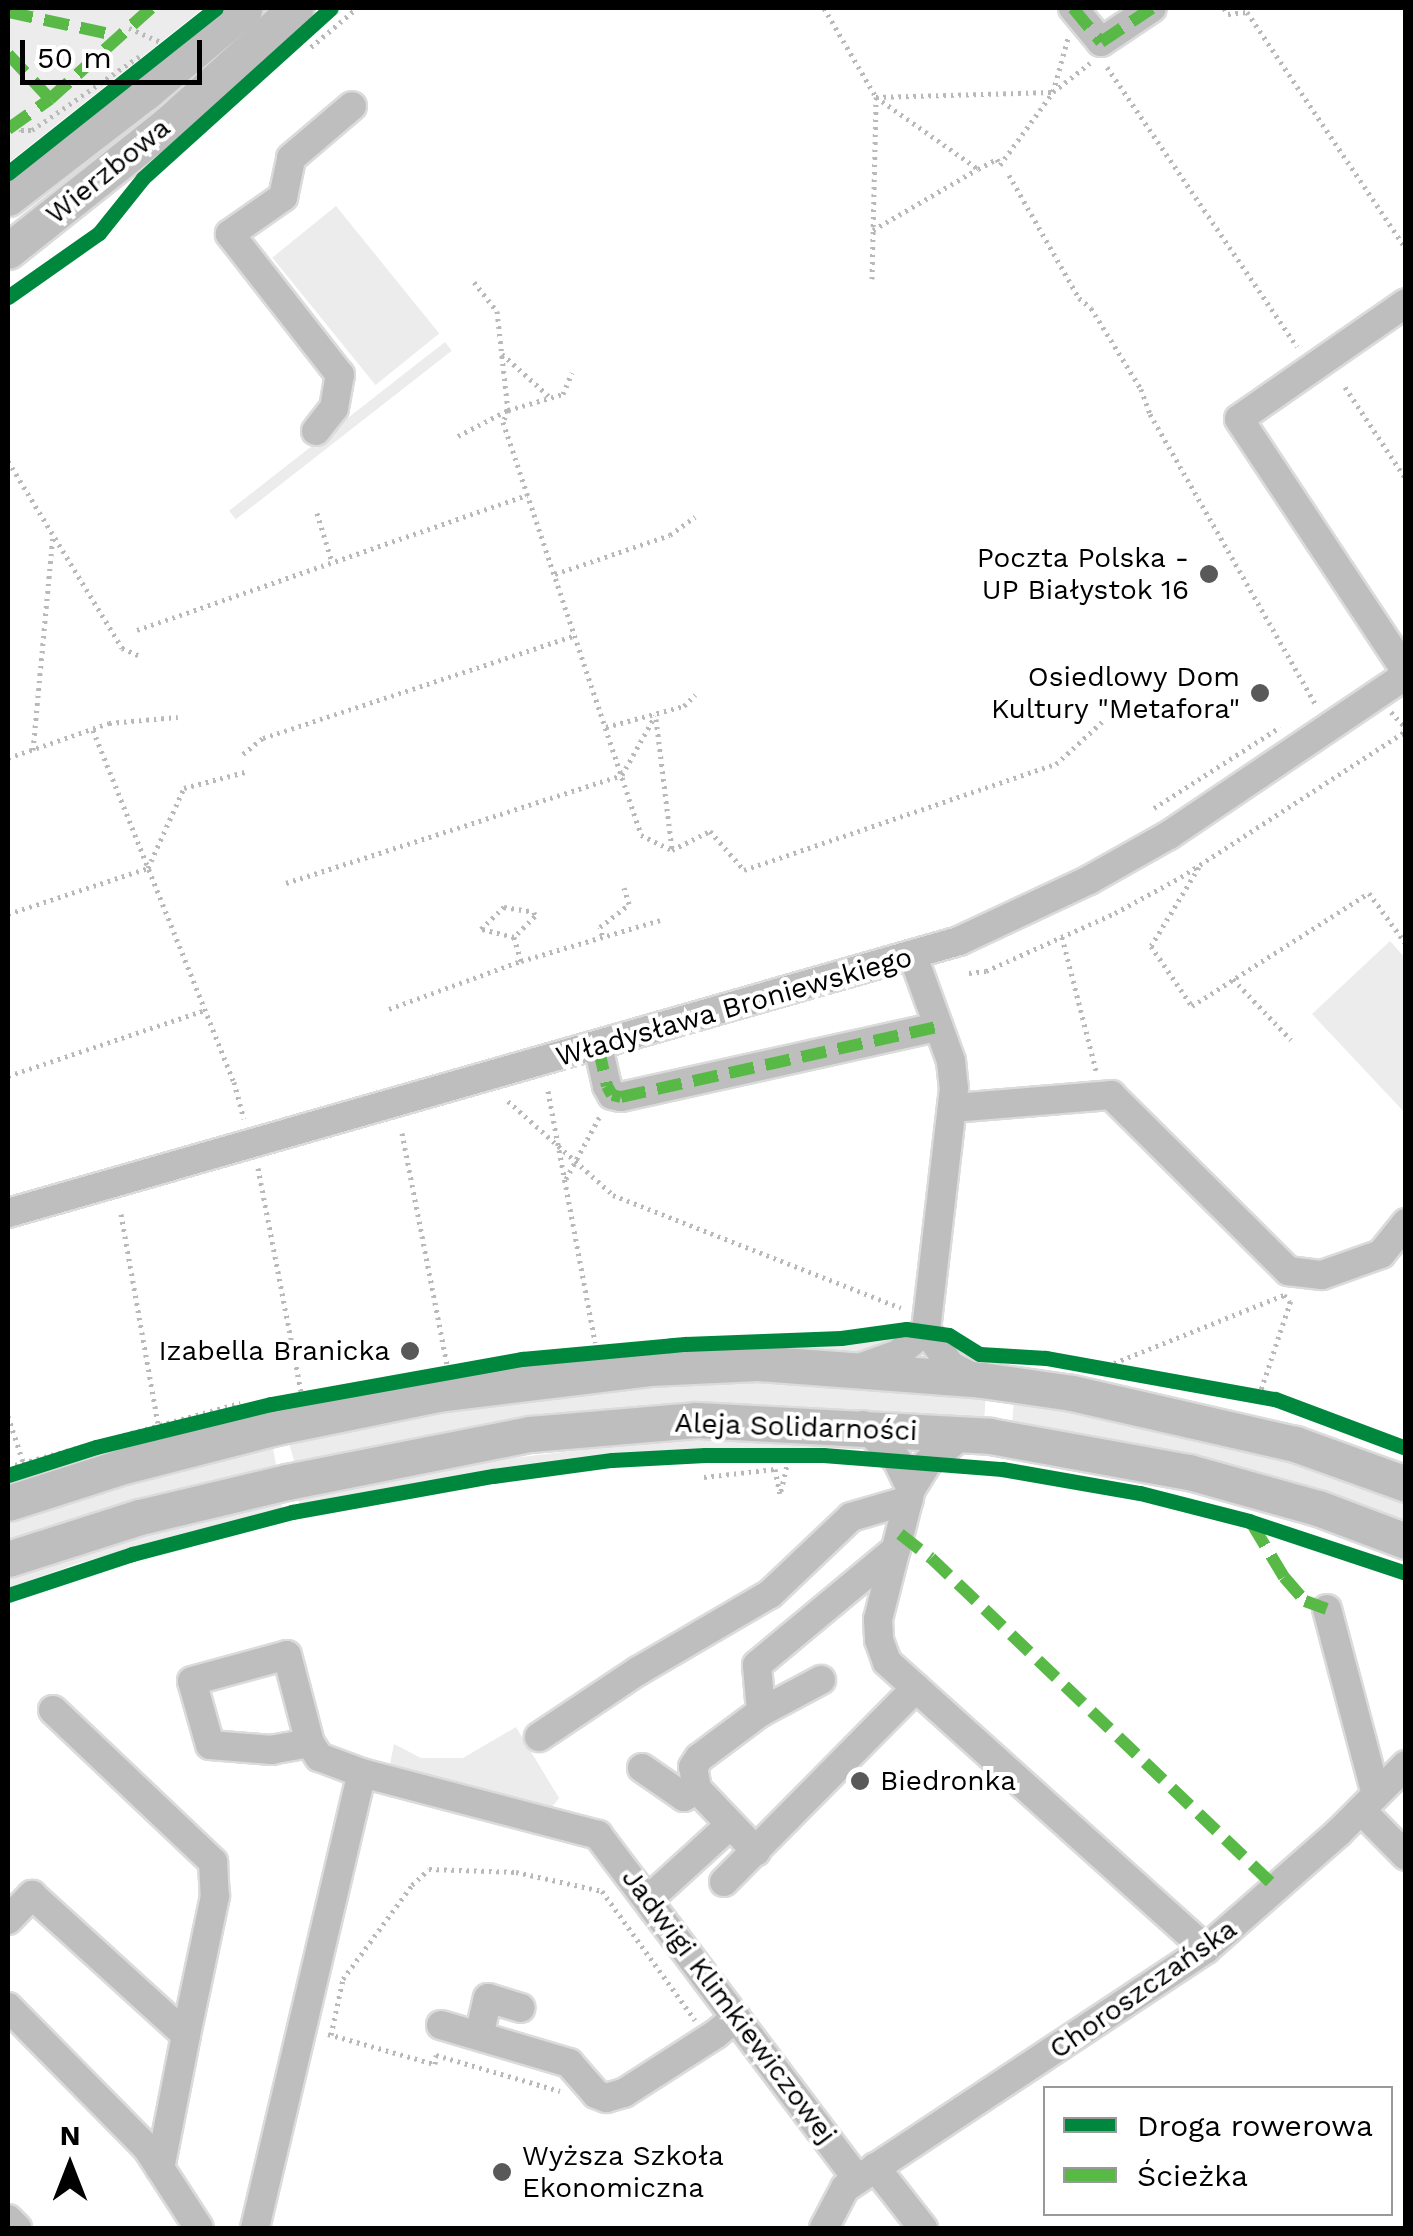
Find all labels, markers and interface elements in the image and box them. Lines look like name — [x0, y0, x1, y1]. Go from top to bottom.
scale bar — [25, 20, 208, 82]
text: 50 m — [37, 40, 112, 75]
street label: Wierzbowa — [39, 111, 177, 231]
place label: Poczta Polska - UP Białystok 16 — [975, 541, 1189, 607]
marker: Poczta Polska - UP Białystok 16 — [1198, 563, 1220, 585]
place label: Osiedlowy Dom Kultury "Metafora" — [990, 660, 1240, 726]
marker: Osiedlowy Dom Kultury "Metafora" — [1249, 682, 1271, 704]
street label: Władysława Broniewskiego — [552, 940, 916, 1074]
place label: Izabella Branicka — [158, 1334, 390, 1368]
marker: Izabella Branicka — [399, 1340, 421, 1362]
street label: Aleja Solidarności — [674, 1406, 918, 1448]
place label: Biedronka — [880, 1764, 1016, 1798]
marker: Biedronka — [849, 1770, 871, 1792]
street label: Jadwigi Klimkiewiczowej — [615, 1862, 843, 2150]
street label: Choroszczańska — [1043, 1912, 1243, 2066]
legend — [1043, 2086, 1393, 2216]
text: Droga rowerowa — [1137, 2108, 1373, 2143]
north arrow — [20, 2116, 120, 2216]
text: N — [60, 2119, 80, 2152]
place label: Wyższa Szkoła Ekonomiczna — [522, 2139, 725, 2205]
text: Ścieżka — [1137, 2158, 1248, 2193]
marker: Wyższa Szkoła Ekonomiczna — [491, 2161, 513, 2183]

